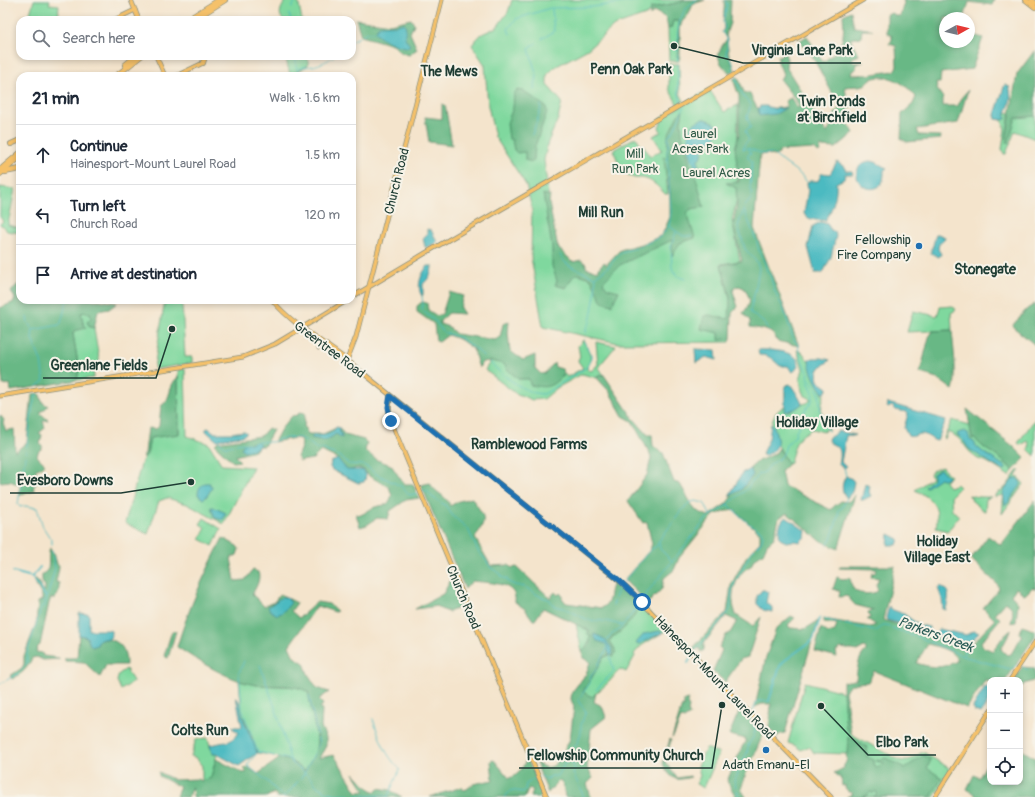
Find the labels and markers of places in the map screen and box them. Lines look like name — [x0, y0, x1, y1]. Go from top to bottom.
callout: Virginia Lane Park — [743, 37, 861, 63]
place label: Fellowship Fire Company — [837, 232, 911, 263]
marker: Fellowship Fire Company — [914, 241, 924, 251]
callout: Greenlane Fields — [43, 352, 156, 378]
callout: Evesboro Downs — [10, 467, 121, 493]
callout: Elbo Park — [868, 729, 936, 755]
callout: Fellowship Community Church — [519, 742, 712, 768]
marker: Adath Emanu-El — [761, 745, 771, 755]
place label: Adath Emanu-El — [722, 757, 810, 773]

